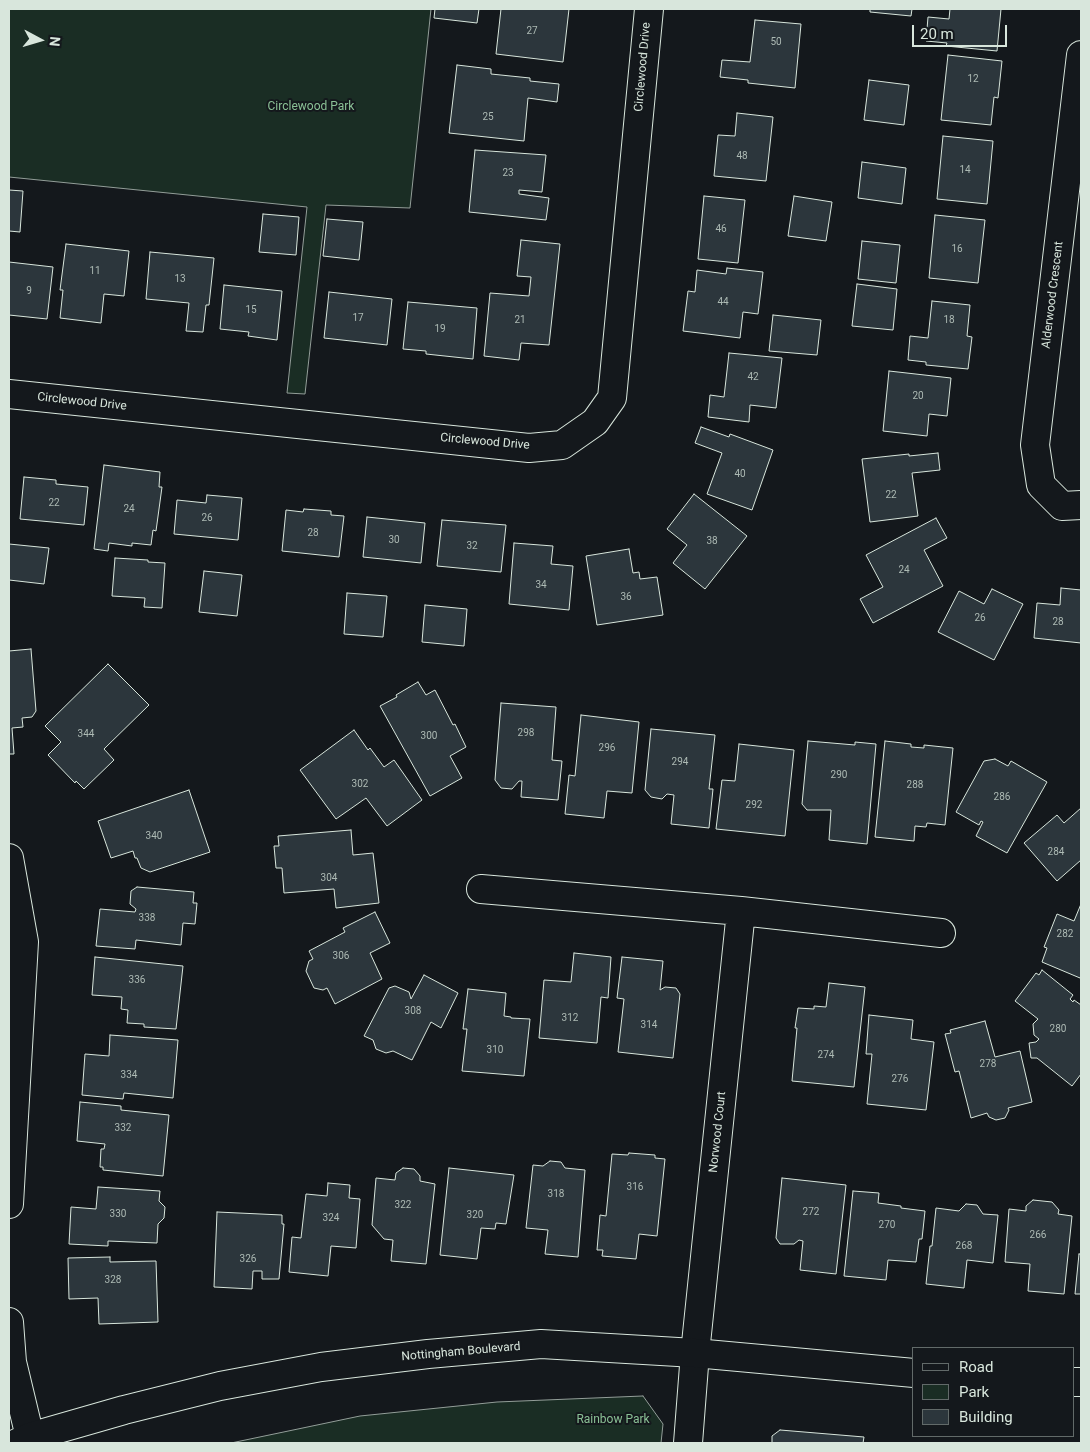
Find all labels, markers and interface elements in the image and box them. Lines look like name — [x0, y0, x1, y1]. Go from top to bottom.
north arrow — [15, 15, 65, 65]
scale bar — [915, 15, 1010, 47]
street label: Circlewood Drive — [632, 22, 654, 112]
house number: 27 — [526, 25, 538, 37]
text: 20 m — [920, 25, 954, 43]
text: N — [46, 36, 63, 47]
house number: 50 — [770, 36, 782, 48]
house number: 12 — [967, 73, 979, 85]
park label: Circlewood Park — [268, 100, 354, 114]
house number: 25 — [482, 111, 494, 123]
house number: 48 — [736, 150, 748, 162]
house number: 14 — [959, 164, 971, 176]
house number: 23 — [502, 167, 514, 179]
house number: 46 — [715, 223, 727, 235]
street label: Alderwood Crescent — [1039, 241, 1067, 349]
house number: 16 — [951, 243, 963, 255]
house number: 11 — [89, 265, 101, 277]
house number: 13 — [174, 273, 186, 285]
house number: 9 — [26, 285, 32, 297]
house number: 44 — [717, 296, 729, 308]
house number: 15 — [245, 304, 257, 316]
house number: 17 — [352, 312, 364, 324]
house number: 21 — [514, 314, 526, 326]
house number: 18 — [943, 314, 955, 326]
house number: 19 — [434, 323, 446, 335]
house number: 42 — [747, 371, 759, 383]
street label: Circlewood Drive — [37, 390, 127, 414]
house number: 20 — [912, 390, 924, 402]
street label: Circlewood Drive — [440, 431, 530, 453]
house number: 40 — [734, 468, 746, 480]
house number: 22 — [885, 489, 897, 501]
house number: 22 — [48, 497, 60, 509]
house number: 24 — [123, 503, 135, 515]
house number: 26 — [201, 512, 213, 524]
house number: 28 — [307, 527, 319, 539]
house number: 30 — [388, 534, 400, 546]
house number: 38 — [706, 535, 718, 547]
house number: 32 — [466, 540, 478, 552]
house number: 24 — [898, 564, 910, 576]
house number: 34 — [535, 579, 547, 591]
house number: 36 — [620, 591, 632, 603]
house number: 26 — [974, 612, 986, 624]
house number: 28 — [1052, 616, 1064, 628]
house number: 298 — [518, 727, 534, 739]
house number: 344 — [78, 728, 94, 740]
house number: 300 — [421, 730, 437, 742]
house number: 296 — [599, 742, 615, 754]
house number: 294 — [672, 756, 688, 768]
house number: 290 — [831, 769, 847, 781]
house number: 302 — [352, 778, 368, 790]
house number: 288 — [907, 779, 923, 791]
house number: 286 — [994, 791, 1010, 803]
house number: 292 — [746, 799, 762, 811]
house number: 340 — [146, 830, 162, 842]
house number: 284 — [1048, 846, 1064, 858]
house number: 304 — [321, 872, 337, 884]
house number: 338 — [139, 912, 155, 924]
house number: 282 — [1057, 928, 1073, 940]
house number: 306 — [333, 950, 349, 962]
house number: 336 — [129, 974, 145, 986]
house number: 308 — [405, 1005, 421, 1017]
house number: 312 — [562, 1012, 578, 1024]
house number: 314 — [641, 1019, 657, 1031]
house number: 280 — [1050, 1023, 1066, 1035]
house number: 310 — [487, 1044, 503, 1056]
house number: 274 — [818, 1049, 834, 1061]
house number: 278 — [980, 1058, 996, 1070]
house number: 334 — [121, 1069, 137, 1081]
house number: 276 — [892, 1073, 908, 1085]
street label: Norwood Court — [707, 1091, 729, 1173]
house number: 332 — [115, 1122, 131, 1134]
house number: 316 — [627, 1181, 643, 1193]
house number: 318 — [548, 1188, 564, 1200]
house number: 322 — [395, 1199, 411, 1211]
house number: 272 — [803, 1206, 819, 1218]
house number: 330 — [110, 1208, 126, 1220]
house number: 320 — [467, 1209, 483, 1221]
house number: 324 — [323, 1212, 339, 1224]
house number: 270 — [879, 1219, 895, 1231]
house number: 266 — [1030, 1229, 1046, 1241]
house number: 268 — [956, 1240, 972, 1252]
house number: 326 — [240, 1253, 256, 1265]
house number: 328 — [105, 1274, 121, 1286]
street label: Nottingham Boulevard — [401, 1340, 521, 1364]
legend — [912, 1347, 1075, 1437]
text: Road — [959, 1358, 993, 1376]
text: Park — [959, 1383, 989, 1401]
text: Building — [959, 1408, 1013, 1426]
park label: Rainbow Park — [576, 1413, 650, 1427]

